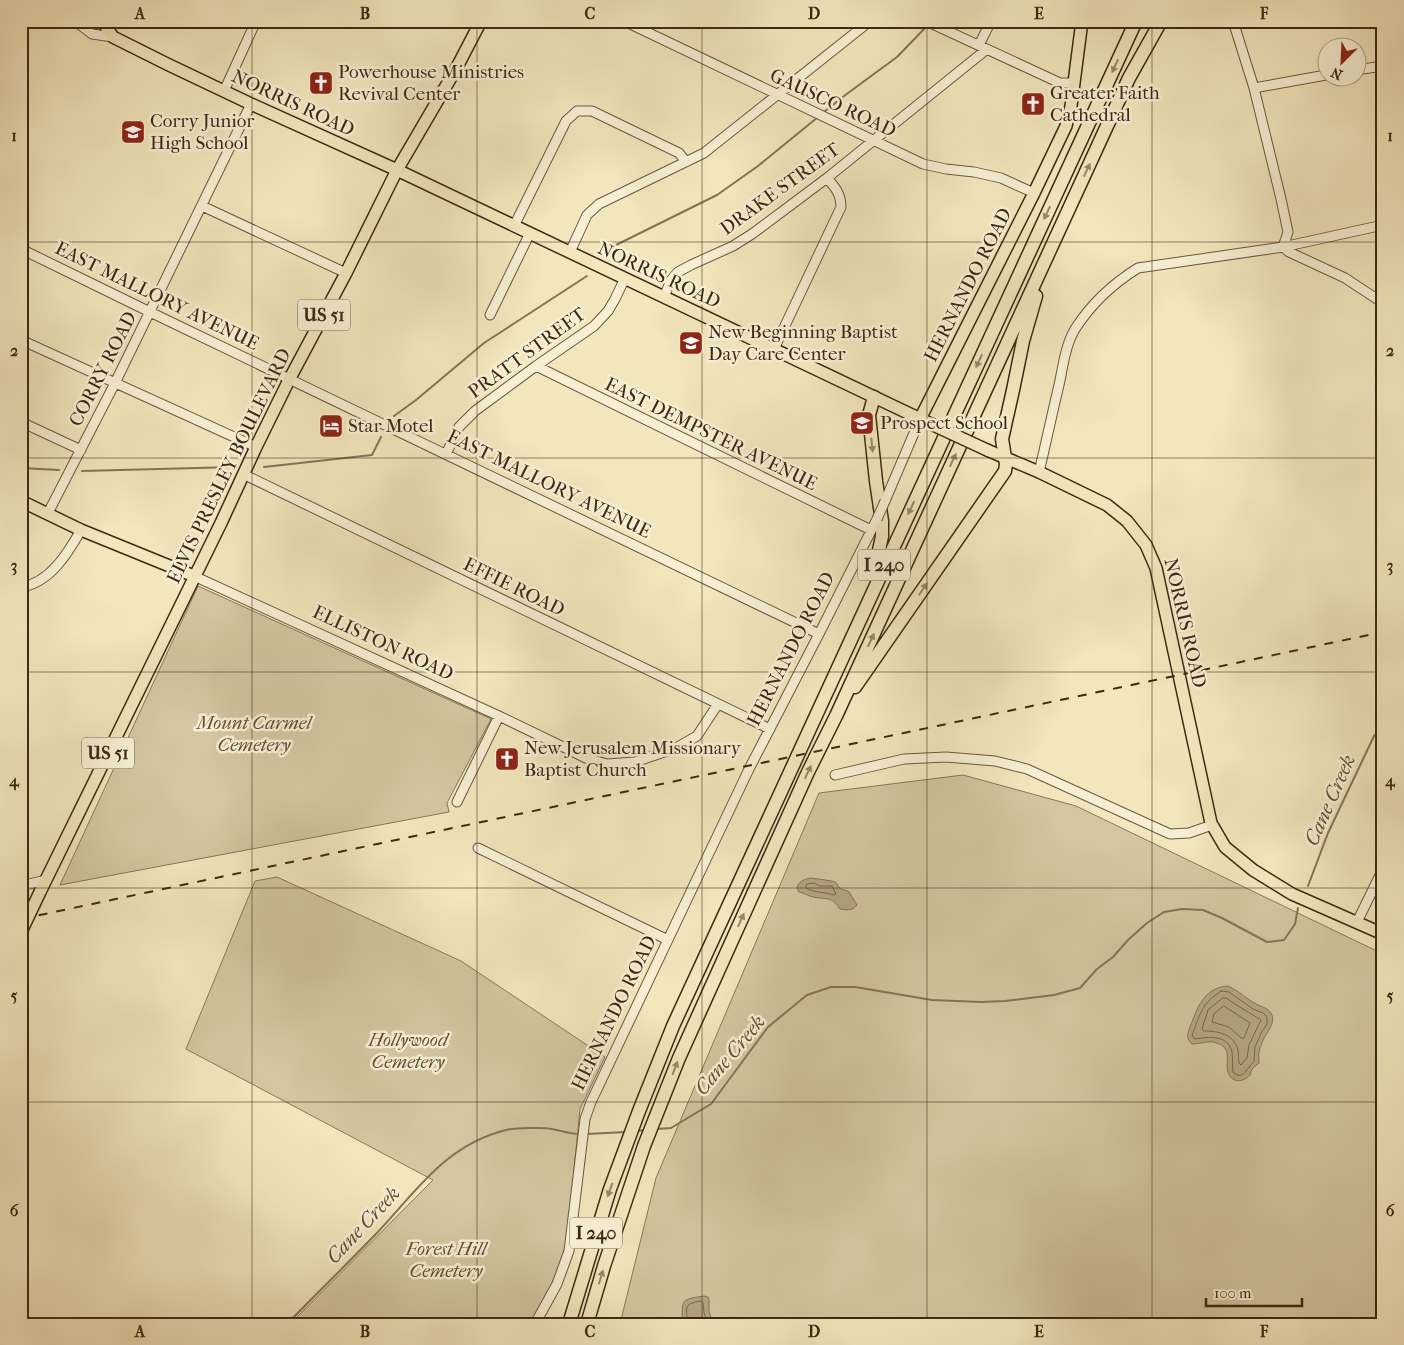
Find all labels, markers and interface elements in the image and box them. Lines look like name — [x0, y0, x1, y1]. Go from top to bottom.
text: A — [134, 4, 146, 23]
text: B — [360, 4, 370, 23]
text: C — [585, 4, 596, 23]
text: D — [808, 4, 820, 23]
text: E — [1034, 4, 1044, 23]
text: F — [1259, 4, 1269, 23]
north arrow — [1316, 38, 1366, 88]
one-way arrow — [1111, 59, 1119, 73]
place label: Powerhouse Ministries Revival Center — [338, 61, 524, 105]
text: N — [1328, 63, 1345, 83]
street label: GAUSCO ROAD — [766, 64, 900, 142]
street label: NORRIS ROAD — [228, 65, 358, 141]
church icon: Powerhouse Ministries Revival Center — [308, 70, 334, 96]
place label: Greater Faith Cathedral — [1050, 82, 1160, 126]
church icon: Greater Faith Cathedral — [1020, 91, 1046, 117]
place label: Corry Junior High School — [150, 110, 255, 154]
school or university icon: Corry Junior High School — [120, 119, 146, 145]
text: 1 — [11, 126, 17, 145]
text: 1 — [1387, 126, 1393, 145]
street label: DRAKE STREET — [716, 138, 844, 240]
one-way arrow — [1084, 163, 1092, 177]
street label: HERNANDO ROAD — [920, 204, 1016, 366]
one-way arrow — [1043, 206, 1051, 220]
street label: EAST MALLORY AVENUE — [52, 237, 263, 355]
street label: NORRIS ROAD — [594, 237, 724, 313]
road number: US 51 — [298, 300, 350, 330]
street label: PRATT STREET — [464, 303, 590, 403]
street label: CORRY ROAD — [65, 308, 141, 430]
place label: New Beginning Baptist Day Care Center — [708, 321, 898, 365]
school or university icon: New Beginning Baptist Day Care Center — [678, 330, 704, 356]
text: 2 — [10, 341, 18, 360]
text: 2 — [1386, 341, 1394, 360]
street label: ELVIS PRESLEY BOULEVARD — [162, 345, 296, 587]
one-way arrow — [974, 353, 983, 368]
street label: EAST DEMPSTER AVENUE — [601, 373, 821, 495]
school or university icon: Prospect School — [849, 410, 875, 436]
place label: Prospect School — [880, 412, 1008, 434]
hotel icon: Star Motel — [318, 413, 344, 439]
place label: Star Motel — [348, 415, 434, 437]
street label: EAST MALLORY AVENUE — [444, 425, 655, 543]
one-way arrow — [868, 437, 876, 453]
one-way arrow — [950, 453, 958, 467]
one-way arrow — [906, 501, 914, 515]
road number: I 240 — [858, 550, 910, 580]
street label: EFFIE ROAD — [460, 553, 568, 621]
text: 3 — [11, 556, 17, 576]
street label: NORRIS ROAD — [1159, 556, 1211, 690]
text: 3 — [1387, 556, 1393, 576]
street label: HERNANDO ROAD — [743, 568, 839, 730]
one-way arrow — [918, 582, 928, 596]
street label: ELLISTON ROAD — [309, 601, 457, 685]
one-way arrow — [867, 633, 875, 647]
park label: Mount Carmel Cemetery — [195, 712, 314, 756]
place label: New Jerusalem Missionary Baptist Church — [524, 737, 742, 781]
road number: US 51 — [82, 738, 134, 768]
church icon: New Jerusalem Missionary Baptist Church — [494, 746, 520, 772]
water label: Cane Creek — [1300, 751, 1360, 849]
one-way arrow — [805, 765, 813, 779]
text: 4 — [8, 771, 20, 791]
text: 4 — [1384, 771, 1396, 791]
one-way arrow — [737, 912, 745, 927]
street label: HERNANDO ROAD — [567, 932, 661, 1094]
text: 5 — [11, 986, 18, 1005]
text: 5 — [1387, 986, 1394, 1005]
water label: Cane Creek — [690, 1011, 770, 1099]
park label: Hollywood Cemetery — [367, 1029, 450, 1073]
one-way arrow — [671, 1060, 679, 1075]
water label: Cane Creek — [322, 1182, 404, 1268]
one-way arrow — [606, 1183, 614, 1198]
text: 6 — [10, 1201, 19, 1220]
text: 6 — [1386, 1201, 1395, 1220]
road number: I 240 — [570, 1218, 622, 1248]
park label: Forest Hill Cemetery — [405, 1238, 489, 1282]
one-way arrow — [597, 1269, 605, 1284]
scale bar — [1206, 1275, 1303, 1307]
text: 100 m — [1214, 1284, 1252, 1302]
text: A — [134, 1322, 146, 1341]
text: B — [360, 1322, 370, 1341]
text: C — [585, 1322, 596, 1341]
text: D — [808, 1322, 820, 1341]
text: E — [1034, 1322, 1044, 1341]
text: F — [1259, 1322, 1269, 1341]

